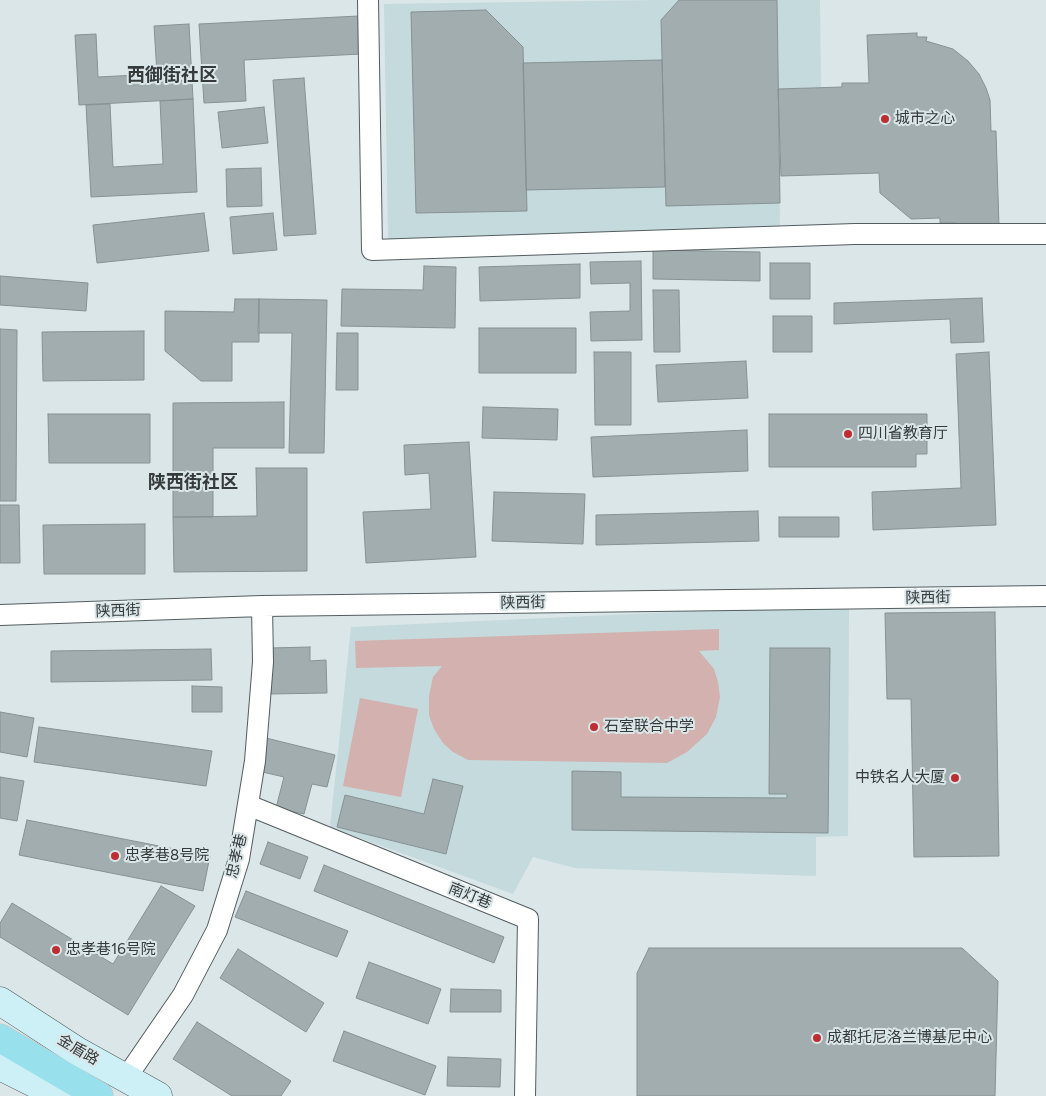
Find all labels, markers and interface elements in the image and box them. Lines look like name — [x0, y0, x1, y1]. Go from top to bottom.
district label: 西御街社区 — [127, 65, 217, 87]
place label: 城市之心 — [895, 110, 955, 128]
marker: 城市之心 — [879, 113, 891, 125]
place label: 四川省教育厅 — [858, 425, 948, 443]
marker: 四川省教育厅 — [842, 428, 854, 440]
district label: 陕西街社区 — [148, 472, 238, 494]
street label: 陕西街 — [905, 589, 951, 607]
street label: 陕西街 — [500, 594, 546, 612]
street label: 陕西街 — [95, 601, 141, 621]
place label: 石室联合中学 — [604, 718, 694, 736]
marker: 石室联合中学 — [588, 721, 600, 733]
place label: 中铁名人大厦 — [855, 769, 945, 787]
marker: 中铁名人大厦 — [949, 772, 961, 784]
street label: 忠孝巷 — [223, 832, 251, 880]
place label: 忠孝巷8号院 — [125, 847, 209, 865]
marker: 忠孝巷8号院 — [109, 850, 121, 862]
street label: 南灯巷 — [446, 879, 494, 913]
place label: 忠孝巷16号院 — [66, 941, 156, 959]
marker: 忠孝巷16号院 — [50, 944, 62, 956]
place label: 成都托尼洛兰博基尼中心 — [827, 1029, 992, 1047]
street label: 金盾路 — [54, 1031, 102, 1069]
marker: 成都托尼洛兰博基尼中心 — [811, 1032, 823, 1044]

